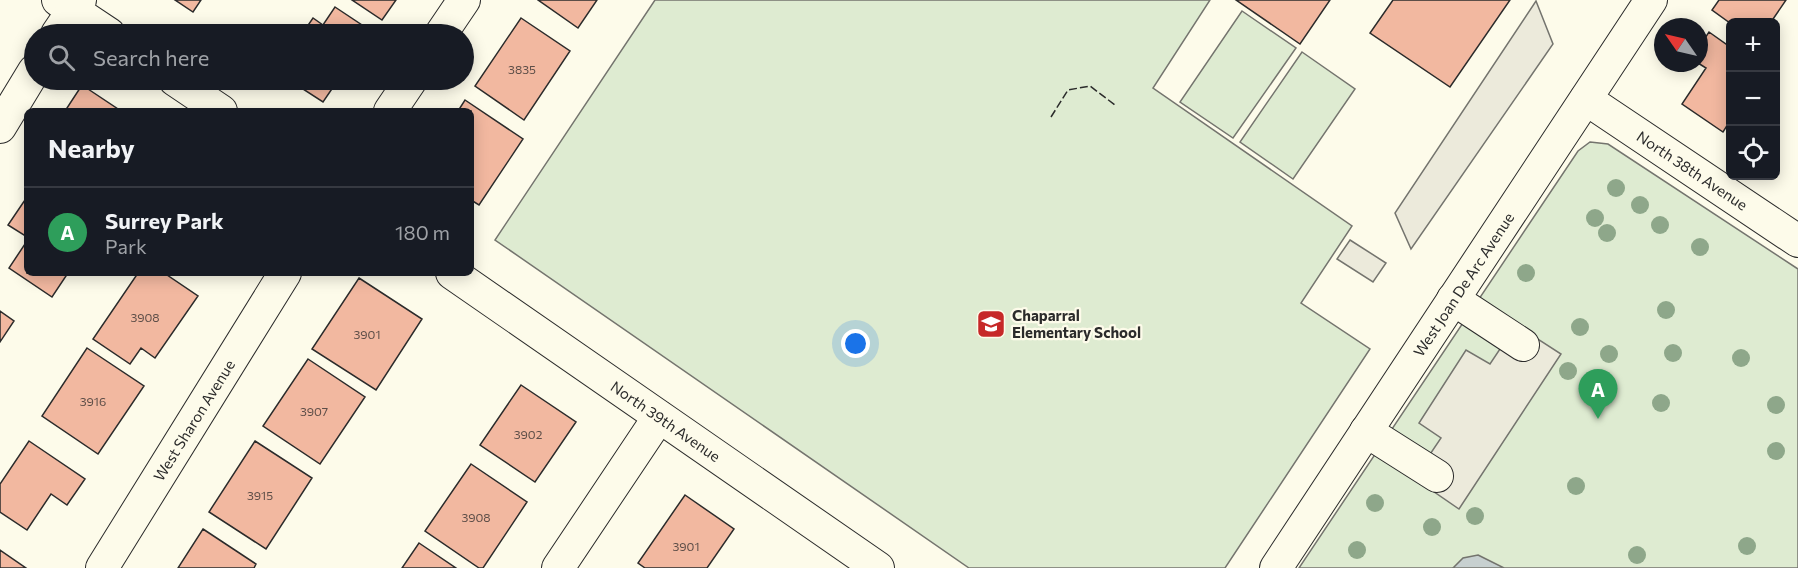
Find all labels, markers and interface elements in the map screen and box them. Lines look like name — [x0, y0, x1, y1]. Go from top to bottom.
north arrow — [1654, 18, 1708, 72]
map controls — [1726, 18, 1780, 180]
button: + — [1726, 18, 1780, 72]
search box — [24, 24, 474, 90]
icon: search — [45, 41, 78, 74]
text: Search here — [93, 44, 209, 71]
house number: 3835 — [508, 62, 536, 76]
button: − — [1726, 72, 1780, 126]
button: locate — [1726, 126, 1780, 180]
street label: North 38th Avenue — [1634, 127, 1751, 214]
text: Nearby — [48, 132, 135, 163]
text: Surrey Park — [105, 207, 224, 234]
street label: West Joan De Arc Avenue — [1409, 209, 1517, 360]
text: A — [60, 220, 75, 244]
text: 180 m — [395, 220, 450, 244]
text: Park — [105, 234, 147, 258]
place label: Chaparral Elementary School — [1012, 306, 1141, 341]
school or university icon: Chaparral Elementary School — [975, 308, 1007, 340]
house number: 3908 — [130, 310, 160, 324]
house number: 3901 — [353, 327, 381, 341]
your location — [841, 329, 870, 358]
street label: West Sharon Avenue — [149, 356, 238, 484]
pin: A — [1578, 370, 1618, 419]
street label: North 39th Avenue — [607, 377, 724, 465]
house number: 3916 — [80, 394, 106, 408]
house number: 3907 — [300, 404, 328, 418]
house number: 3902 — [514, 427, 543, 441]
house number: 3915 — [247, 488, 273, 502]
house number: 3908 — [461, 510, 491, 524]
house number: 3901 — [672, 539, 700, 553]

